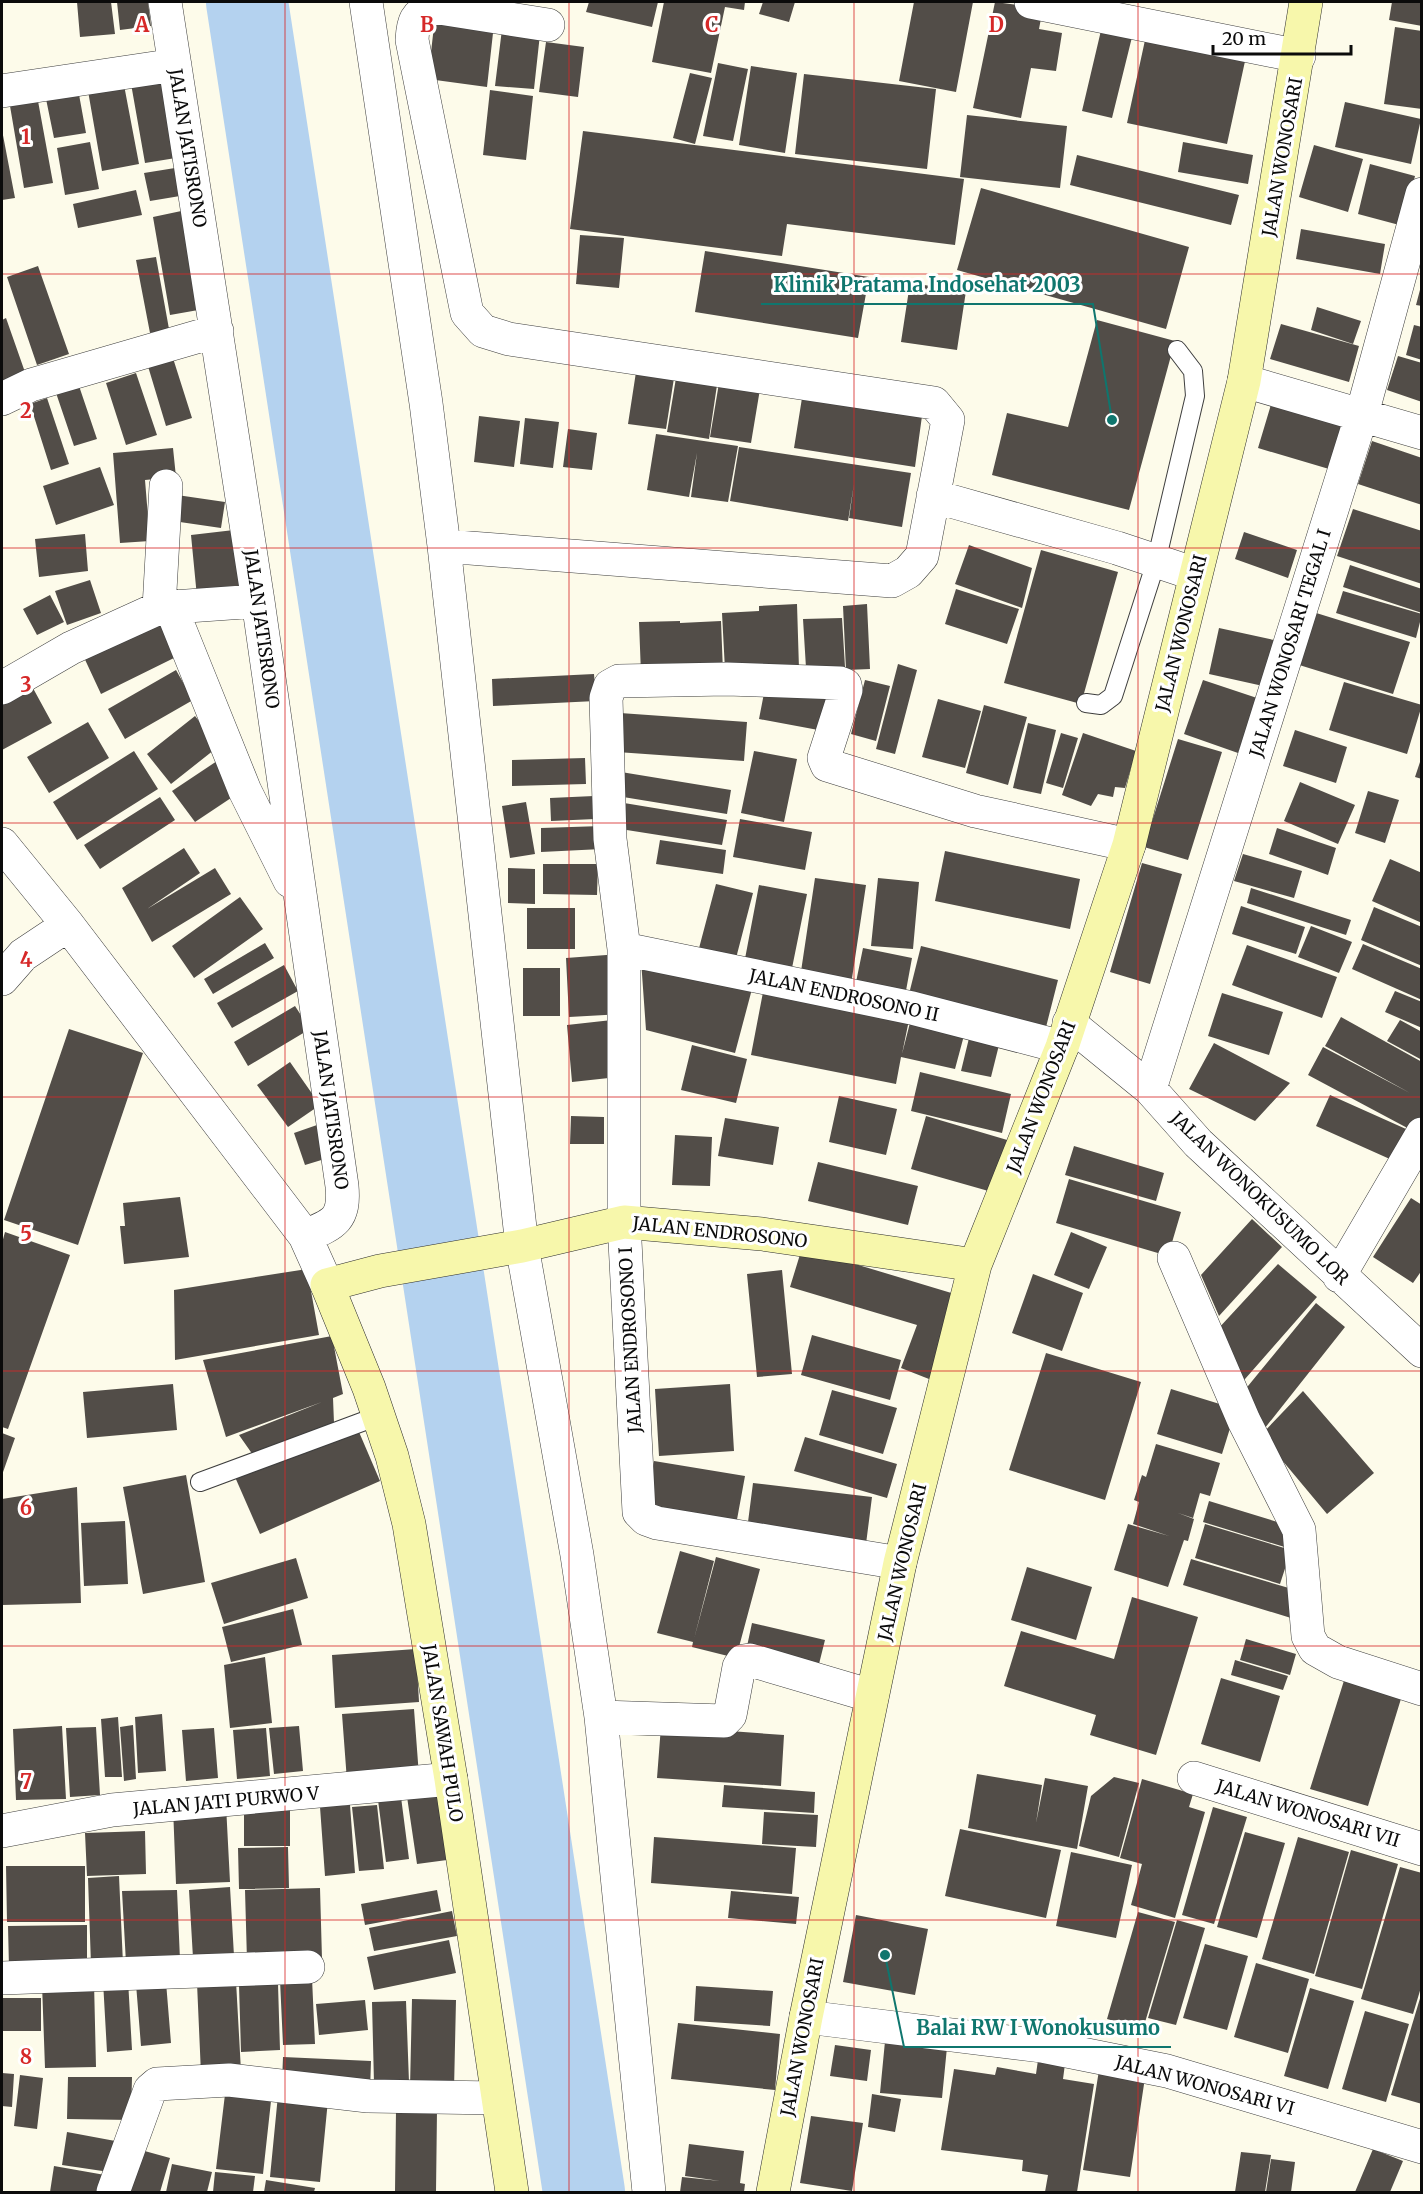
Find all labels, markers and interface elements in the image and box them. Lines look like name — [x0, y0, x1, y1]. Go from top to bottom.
text: A — [134, 12, 150, 37]
text: B — [420, 12, 434, 37]
text: C — [705, 12, 719, 37]
text: D — [988, 12, 1004, 37]
scale bar — [1213, 18, 1351, 56]
text: 20 m — [1222, 27, 1266, 50]
street label: JALAN JATISRONO — [164, 66, 212, 229]
street label: JALAN WONOSARI — [1257, 76, 1307, 239]
text: 1 — [21, 124, 31, 149]
callout: Klinik Pratama Indosehat 2003 — [761, 266, 1093, 304]
text: Klinik Pratama Indosehat 2003 — [773, 272, 1081, 297]
text: 2 — [20, 398, 32, 423]
street label: JALAN WONOSARI TEGAL I — [1244, 526, 1336, 761]
street label: JALAN JATISRONO — [239, 547, 285, 710]
street label: JALAN WONOSARI — [1150, 552, 1212, 715]
text: 3 — [20, 672, 32, 697]
text: 4 — [20, 947, 33, 972]
street label: JALAN ENDROSONO II — [746, 963, 941, 1026]
street label: JALAN WONOSARI — [1001, 1018, 1081, 1177]
street label: JALAN JATISRONO — [308, 1028, 354, 1191]
street label: JALAN WONOKUSUMO LOR — [1165, 1106, 1354, 1290]
street label: JALAN ENDROSONO — [630, 1211, 809, 1253]
text: 5 — [20, 1221, 32, 1246]
street label: JALAN ENDROSONO I — [614, 1246, 646, 1435]
street label: JALAN WONOSARI — [872, 1481, 931, 1644]
text: 6 — [20, 1495, 32, 1520]
street label: JALAN SAWAH PULO — [417, 1641, 468, 1824]
text: 7 — [20, 1769, 32, 1794]
street label: JALAN WONOSARI VII — [1212, 1774, 1403, 1852]
street label: JALAN JATI PURWO V — [131, 1781, 321, 1821]
street label: JALAN WONOSARI — [775, 1956, 829, 2119]
callout: Balai RW I Wonokusumo — [904, 2009, 1171, 2047]
text: Balai RW I Wonokusumo — [916, 2015, 1160, 2040]
text: 8 — [20, 2044, 32, 2069]
street label: JALAN WONOSARI VI — [1112, 2050, 1297, 2120]

